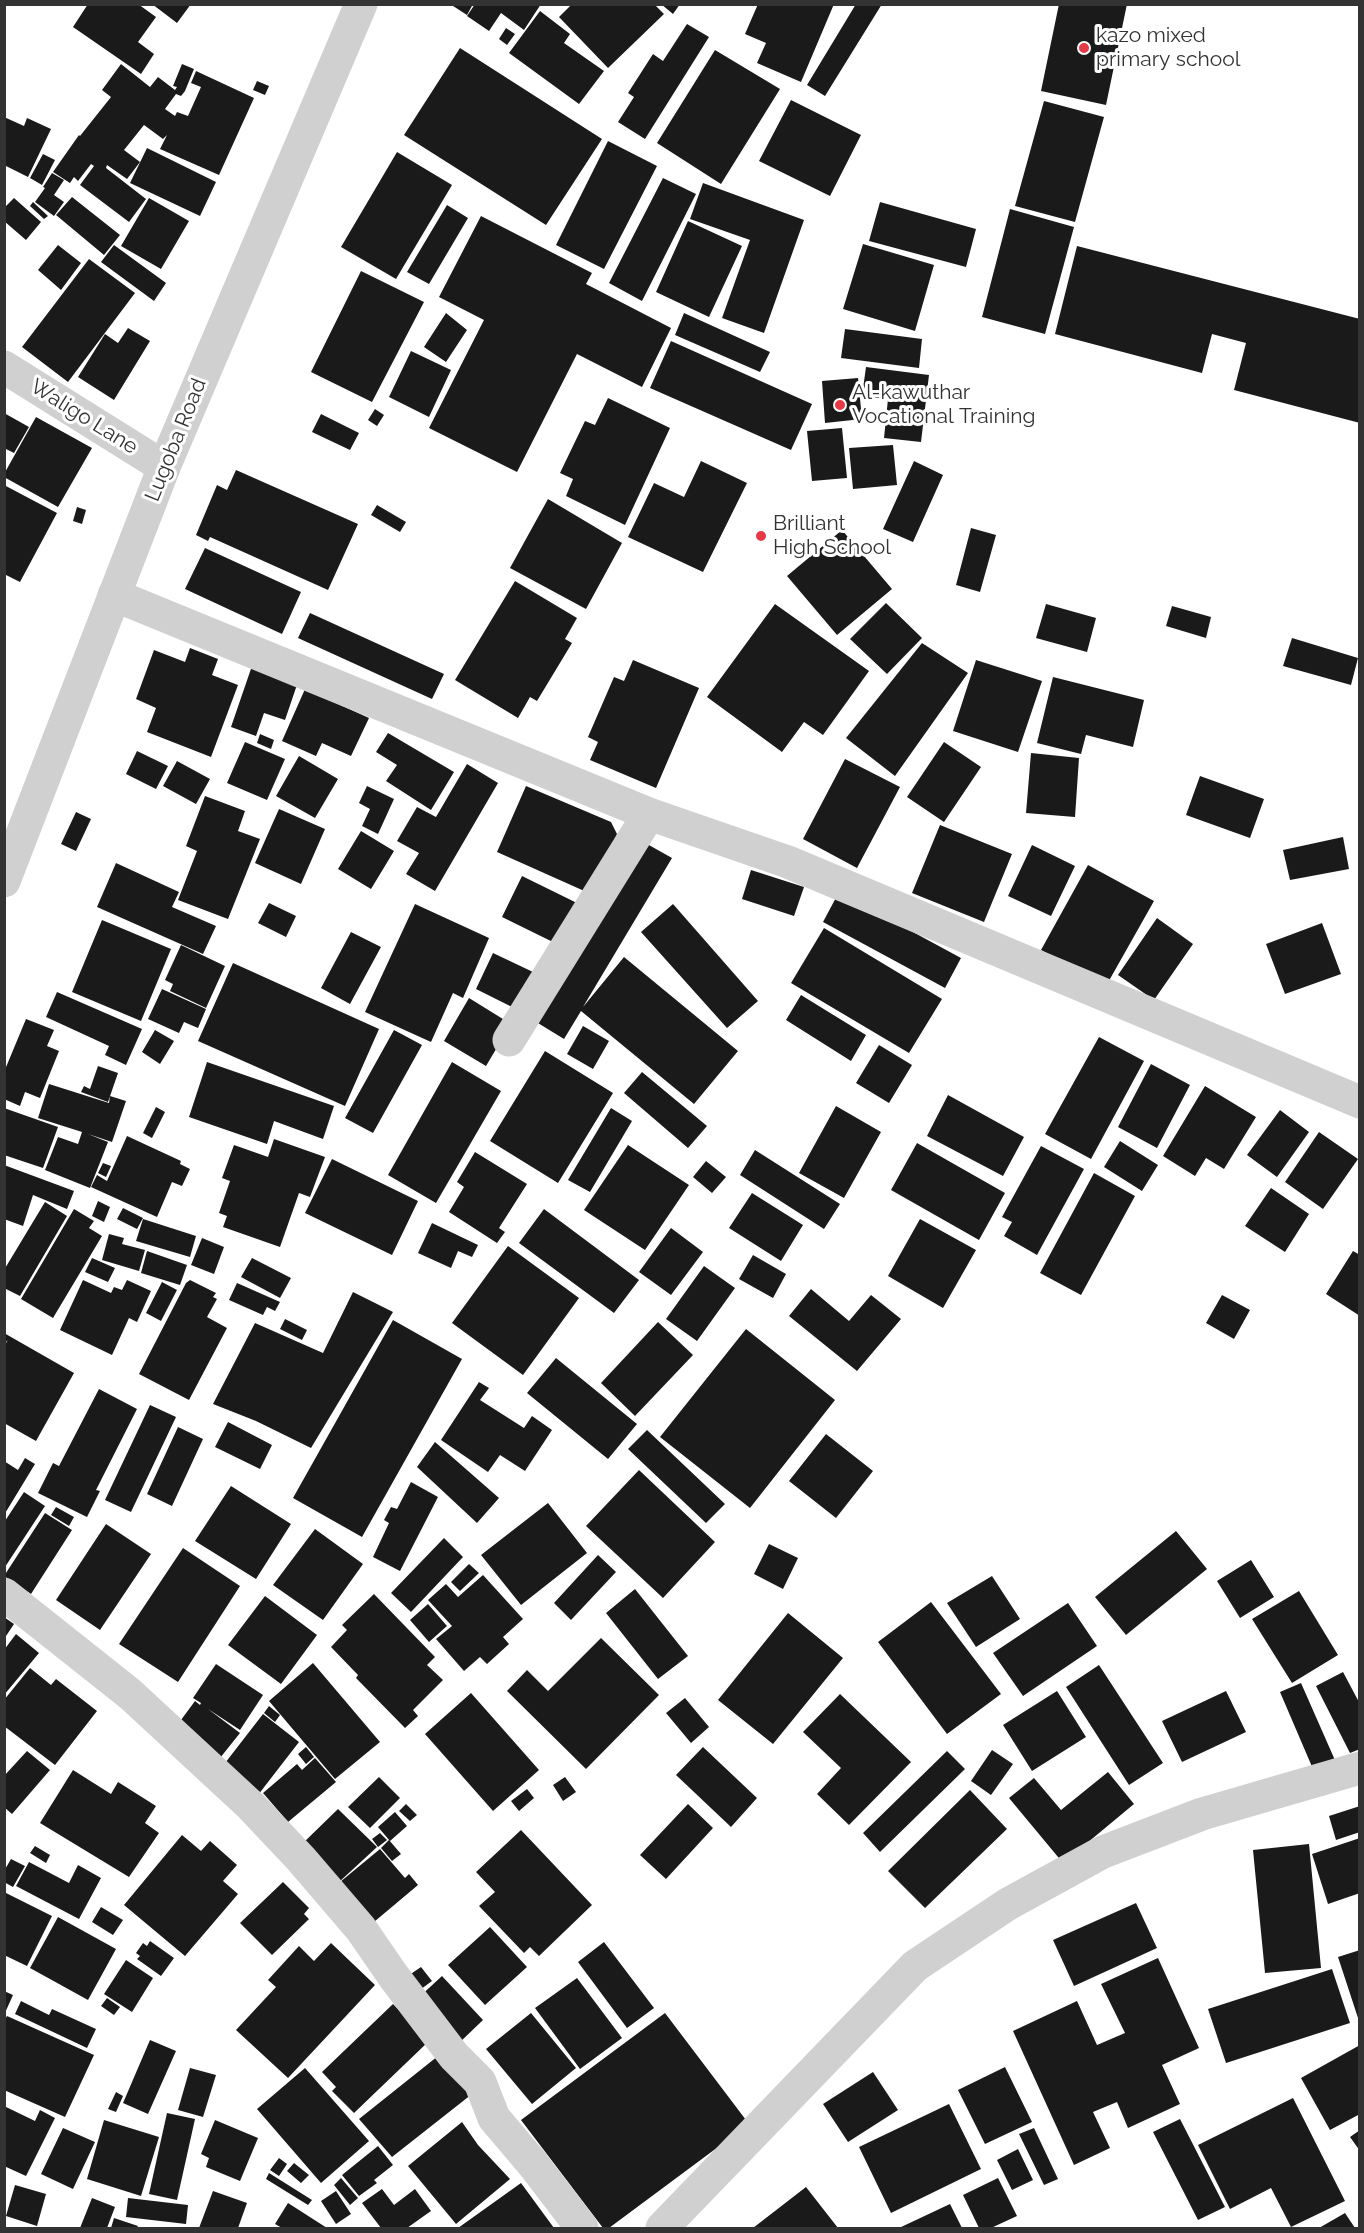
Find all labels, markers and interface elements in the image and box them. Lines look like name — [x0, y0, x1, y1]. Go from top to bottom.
place label: kazo mixed primary school — [1096, 23, 1240, 73]
marker: kazo mixed primary school — [1077, 41, 1091, 55]
street label: Waligo Lane — [26, 374, 142, 460]
street label: Lugoba Road — [140, 375, 212, 505]
place label: Al-kawuthar Vocational Training — [852, 380, 1035, 430]
marker: Al-kawuthar Vocational Training — [833, 398, 847, 412]
place label: Brilliant High School — [773, 511, 891, 561]
marker: Brilliant High School — [754, 529, 768, 543]

